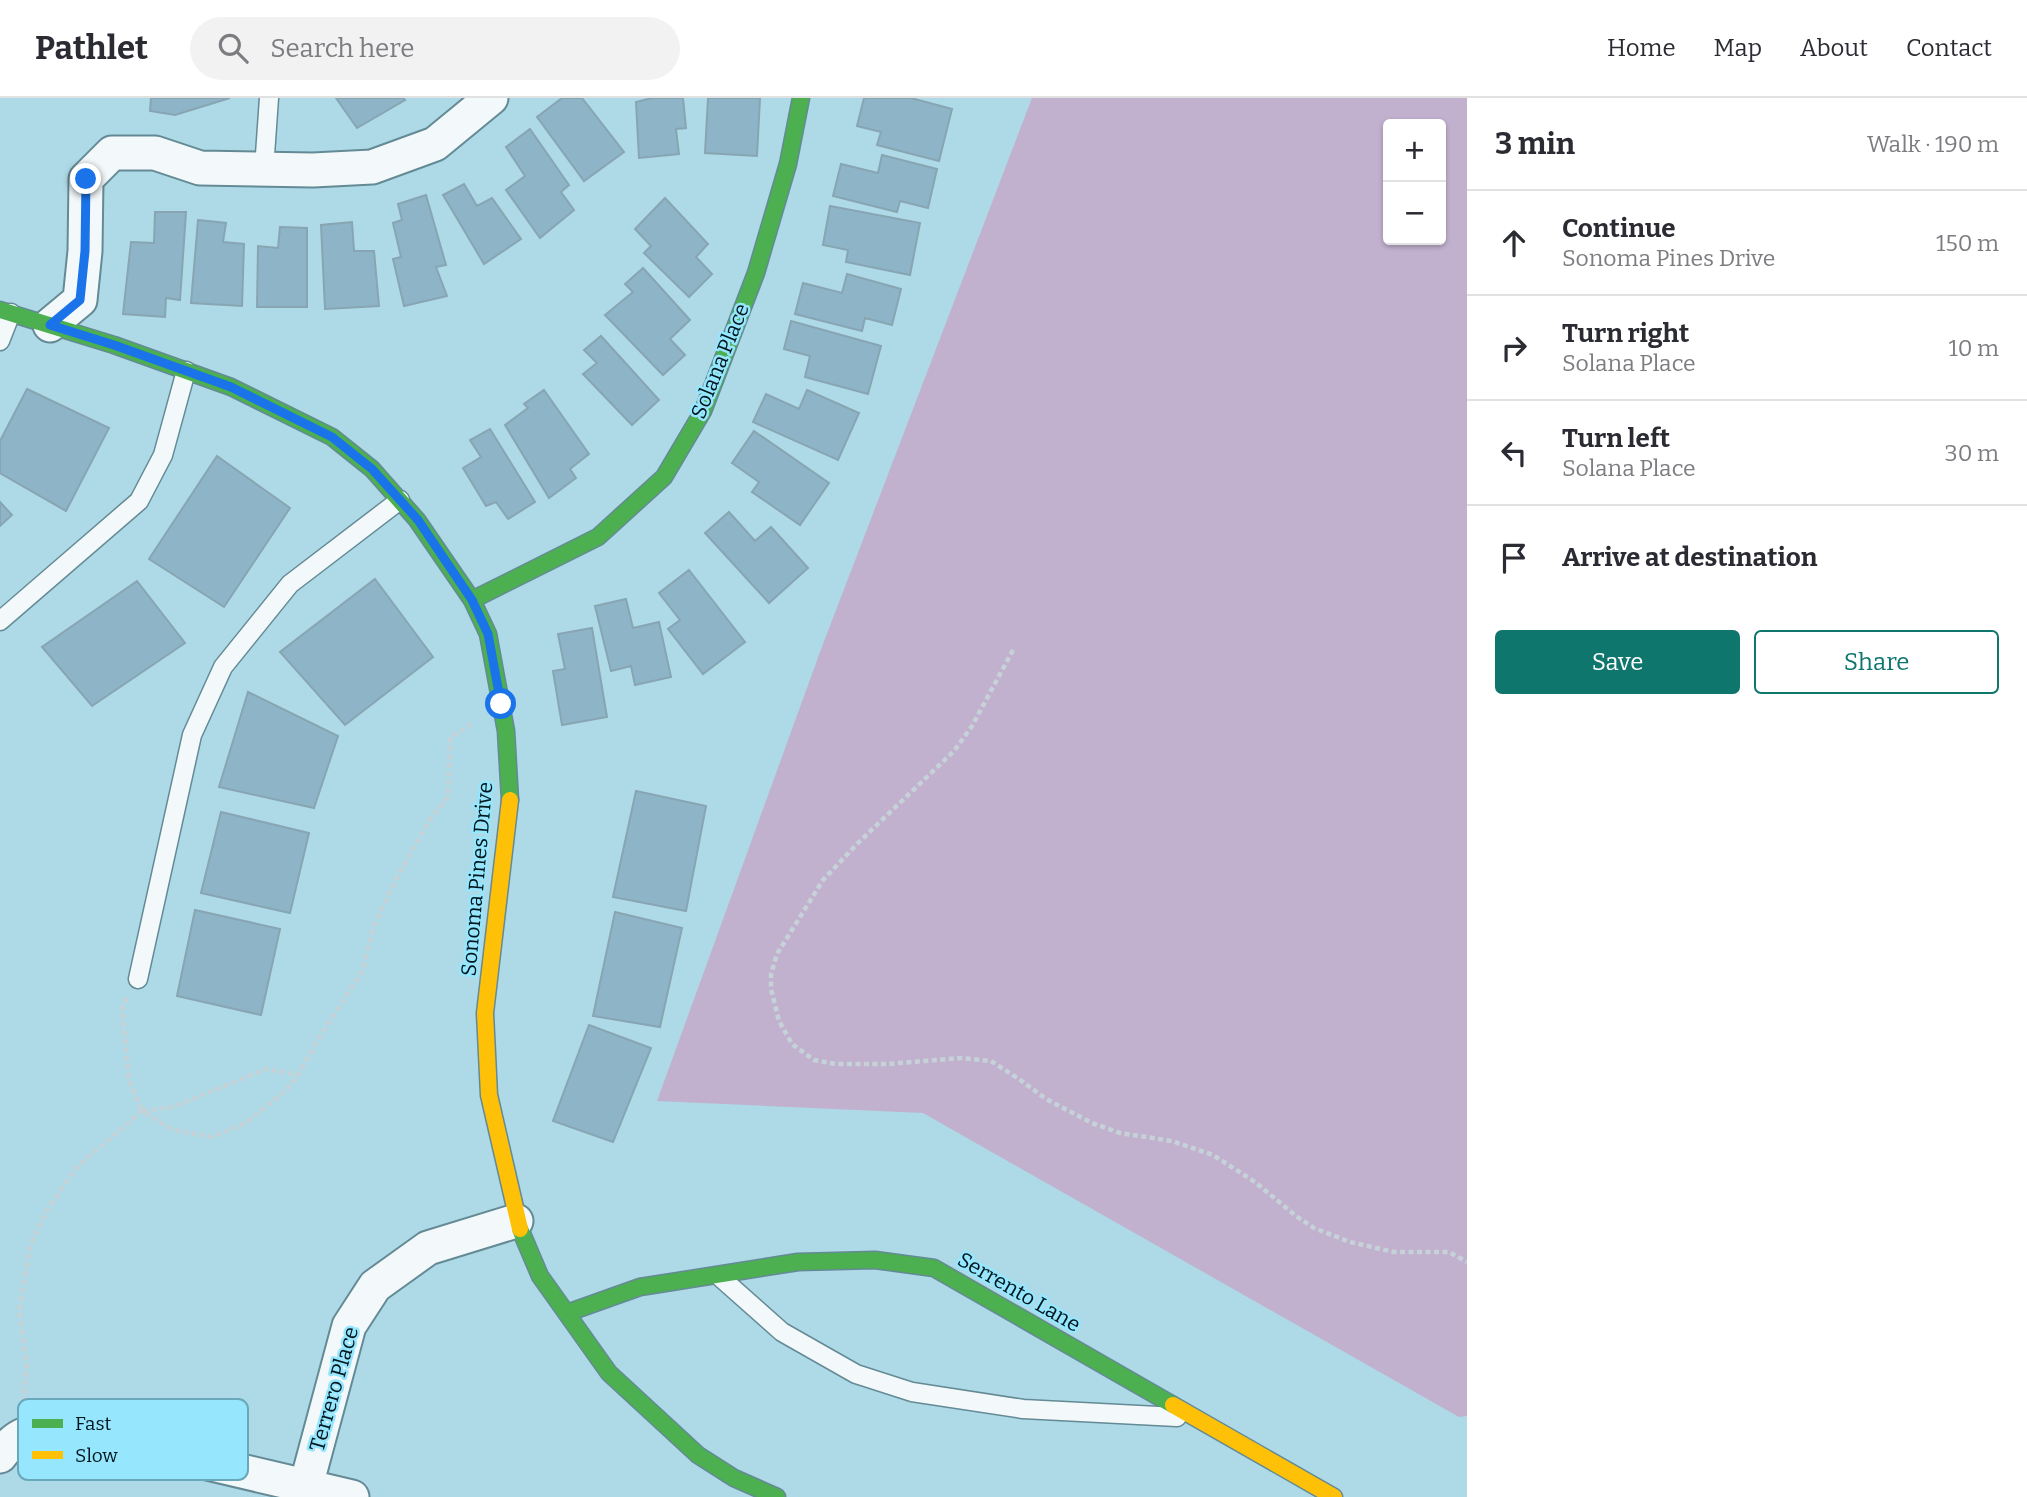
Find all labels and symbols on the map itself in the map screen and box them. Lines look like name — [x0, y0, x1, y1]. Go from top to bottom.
route end — [70, 163, 101, 194]
street label: Solana Place — [685, 300, 755, 422]
route start — [485, 688, 516, 719]
street label: Sonoma Pines Drive — [456, 781, 498, 977]
street label: Serrento Lane — [953, 1246, 1085, 1338]
street label: Terrero Place — [304, 1324, 364, 1454]
legend — [18, 1399, 248, 1480]
text: Fast — [75, 1412, 112, 1435]
text: Slow — [75, 1444, 118, 1467]

